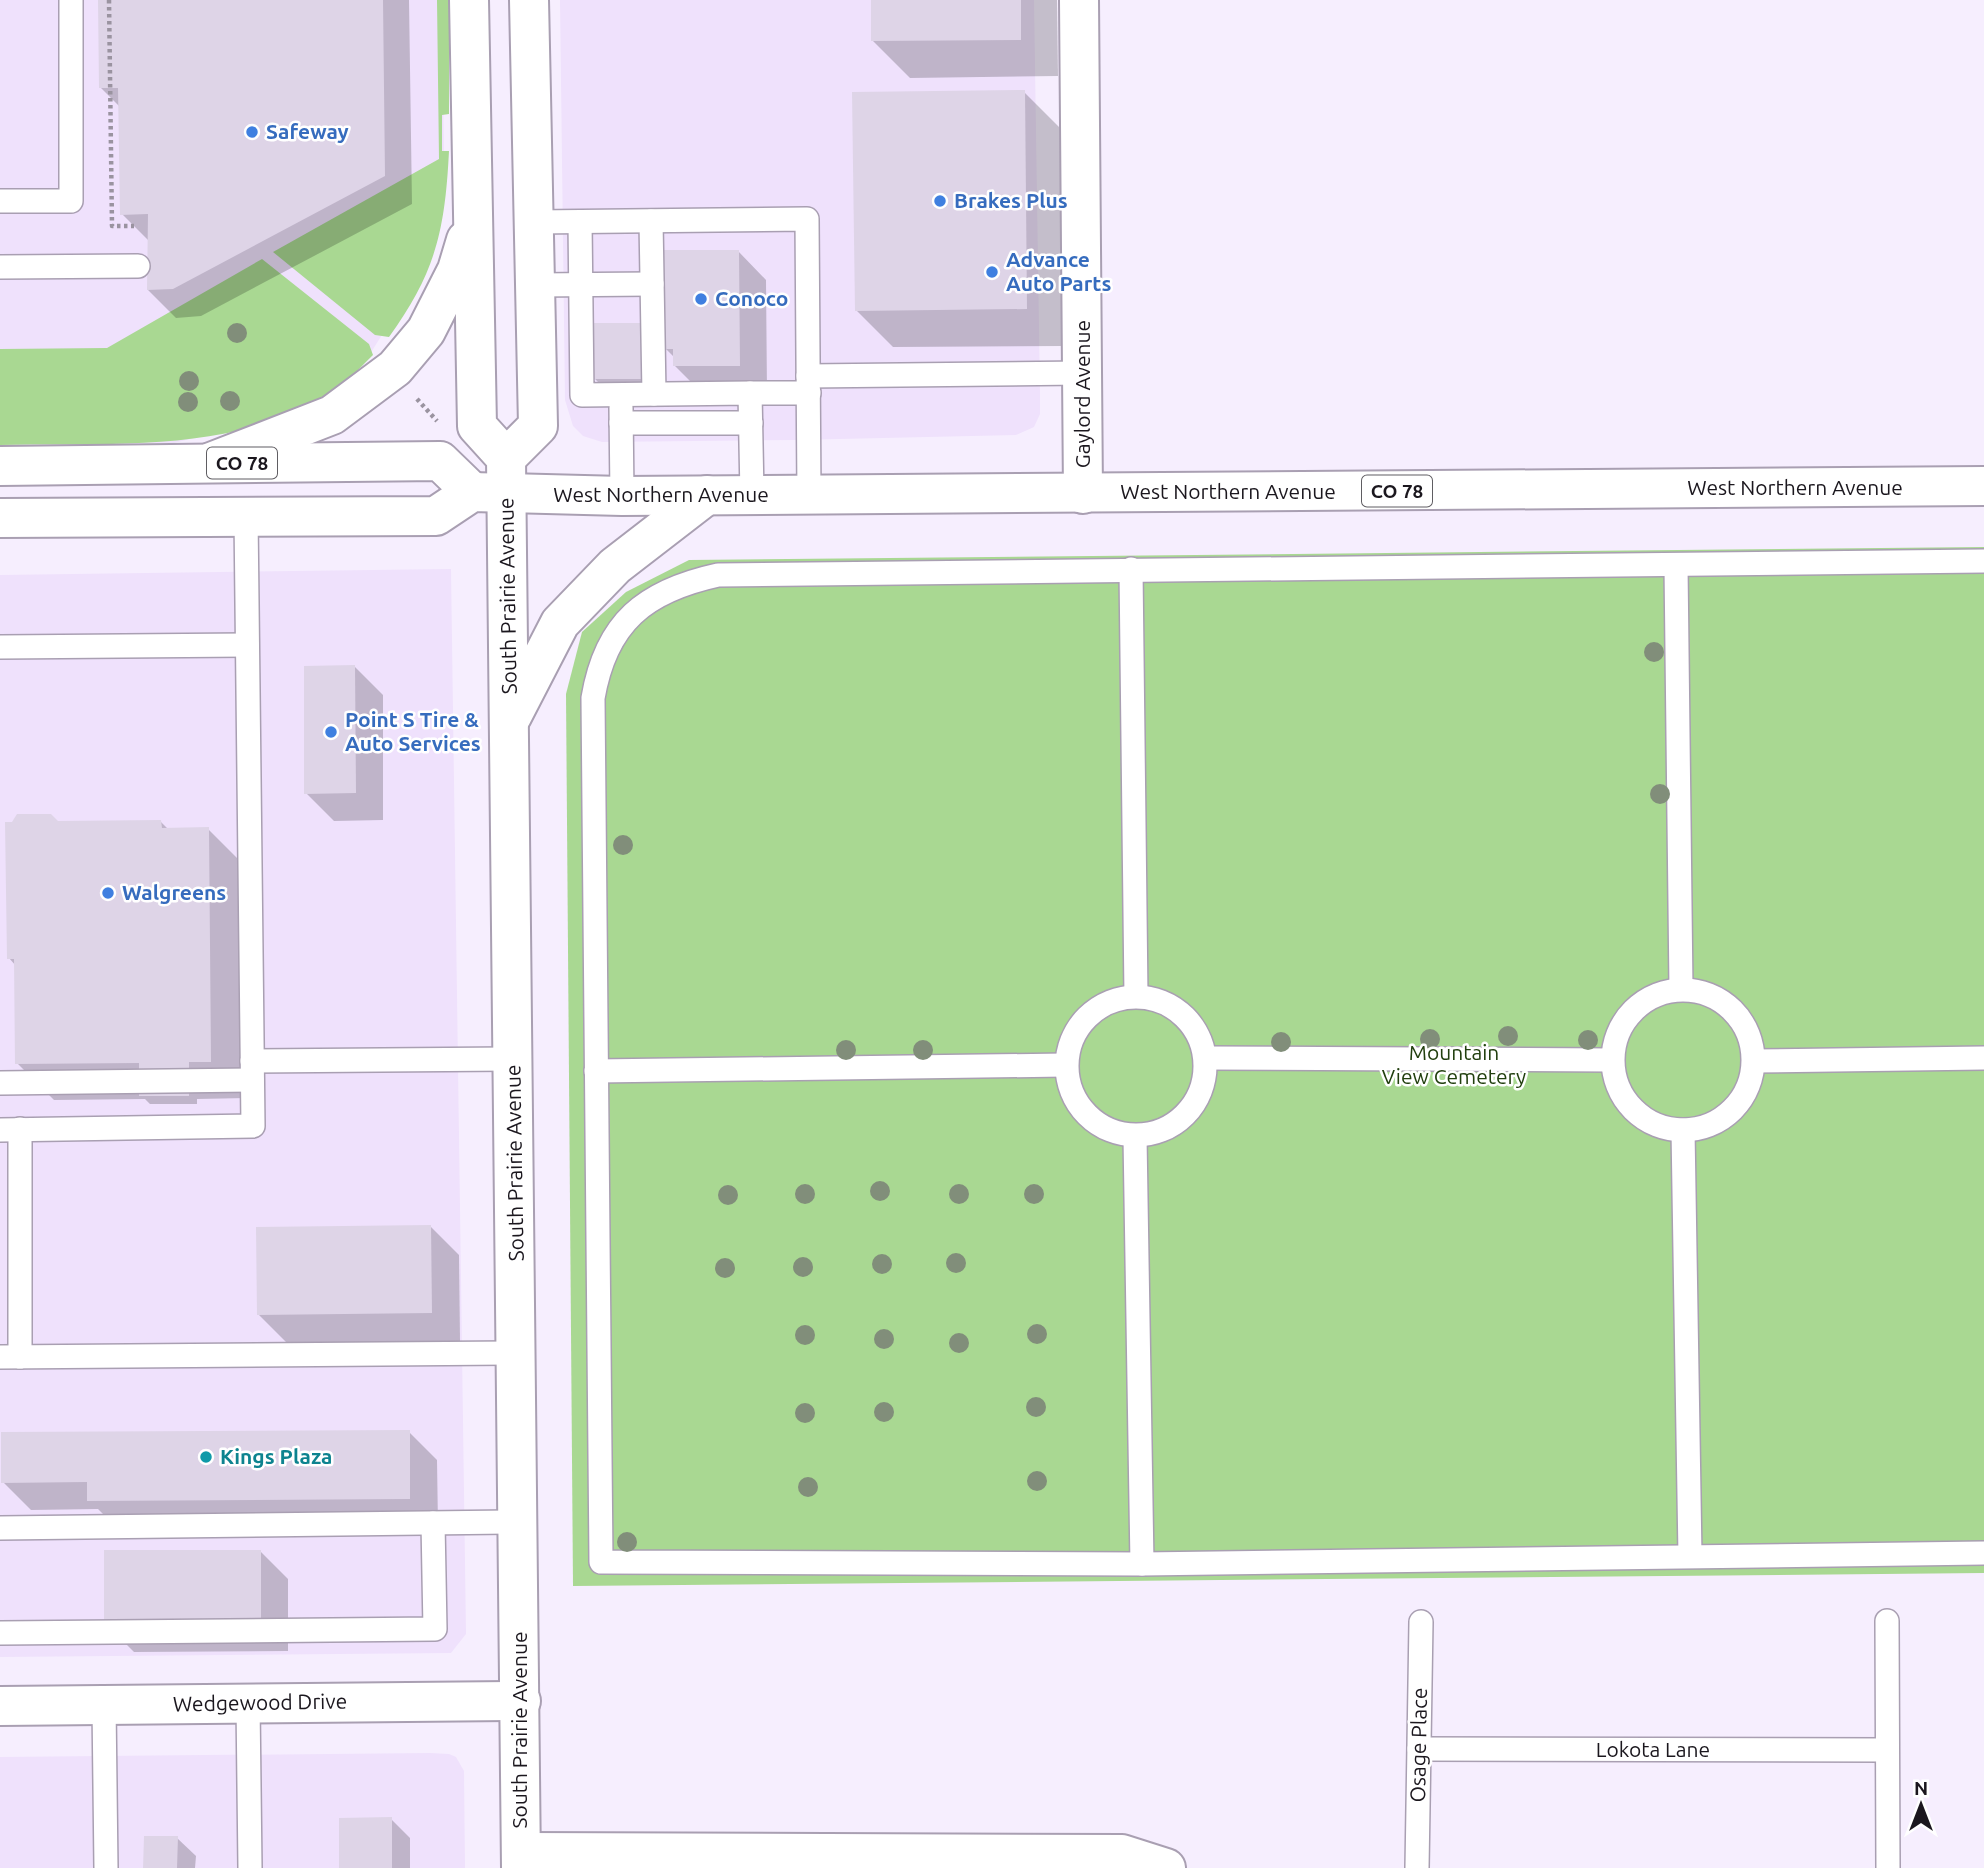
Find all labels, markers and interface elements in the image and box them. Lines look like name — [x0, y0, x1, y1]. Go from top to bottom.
place label: Safeway — [266, 119, 349, 143]
marker: Safeway — [244, 124, 260, 140]
place label: Brakes Plus — [954, 188, 1068, 212]
marker: Brakes Plus — [932, 193, 948, 209]
place label: Advance Auto Parts — [1006, 247, 1111, 295]
marker: Advance Auto Parts — [984, 264, 1000, 280]
place label: Conoco — [715, 286, 788, 310]
marker: Conoco — [693, 291, 709, 307]
street label: Gaylord Avenue — [1070, 320, 1094, 468]
road number: CO 78 — [207, 447, 277, 478]
street label: West Northern Avenue — [1687, 475, 1903, 499]
road number: CO 78 — [1362, 476, 1432, 506]
street label: West Northern Avenue — [1120, 479, 1336, 503]
street label: West Northern Avenue — [553, 482, 769, 506]
street label: South Prairie Avenue — [493, 497, 521, 695]
place label: Point S Tire & Auto Services — [345, 707, 481, 755]
marker: Point S Tire & Auto Services — [323, 724, 339, 740]
place label: Walgreens — [122, 880, 226, 904]
marker: Walgreens — [100, 885, 116, 901]
park label: Mountain View Cemetery — [1382, 1040, 1526, 1088]
street label: South Prairie Avenue — [500, 1064, 528, 1262]
place label: Kings Plaza — [220, 1444, 332, 1468]
marker: Kings Plaza — [198, 1449, 214, 1465]
street label: South Prairie Avenue — [507, 1632, 531, 1828]
street label: Osage Place — [1405, 1687, 1431, 1803]
street label: Wedgewood Drive — [173, 1688, 347, 1716]
street label: Lokota Lane — [1596, 1737, 1710, 1761]
north arrow — [1886, 1770, 1956, 1840]
text: N — [1914, 1777, 1928, 1799]

